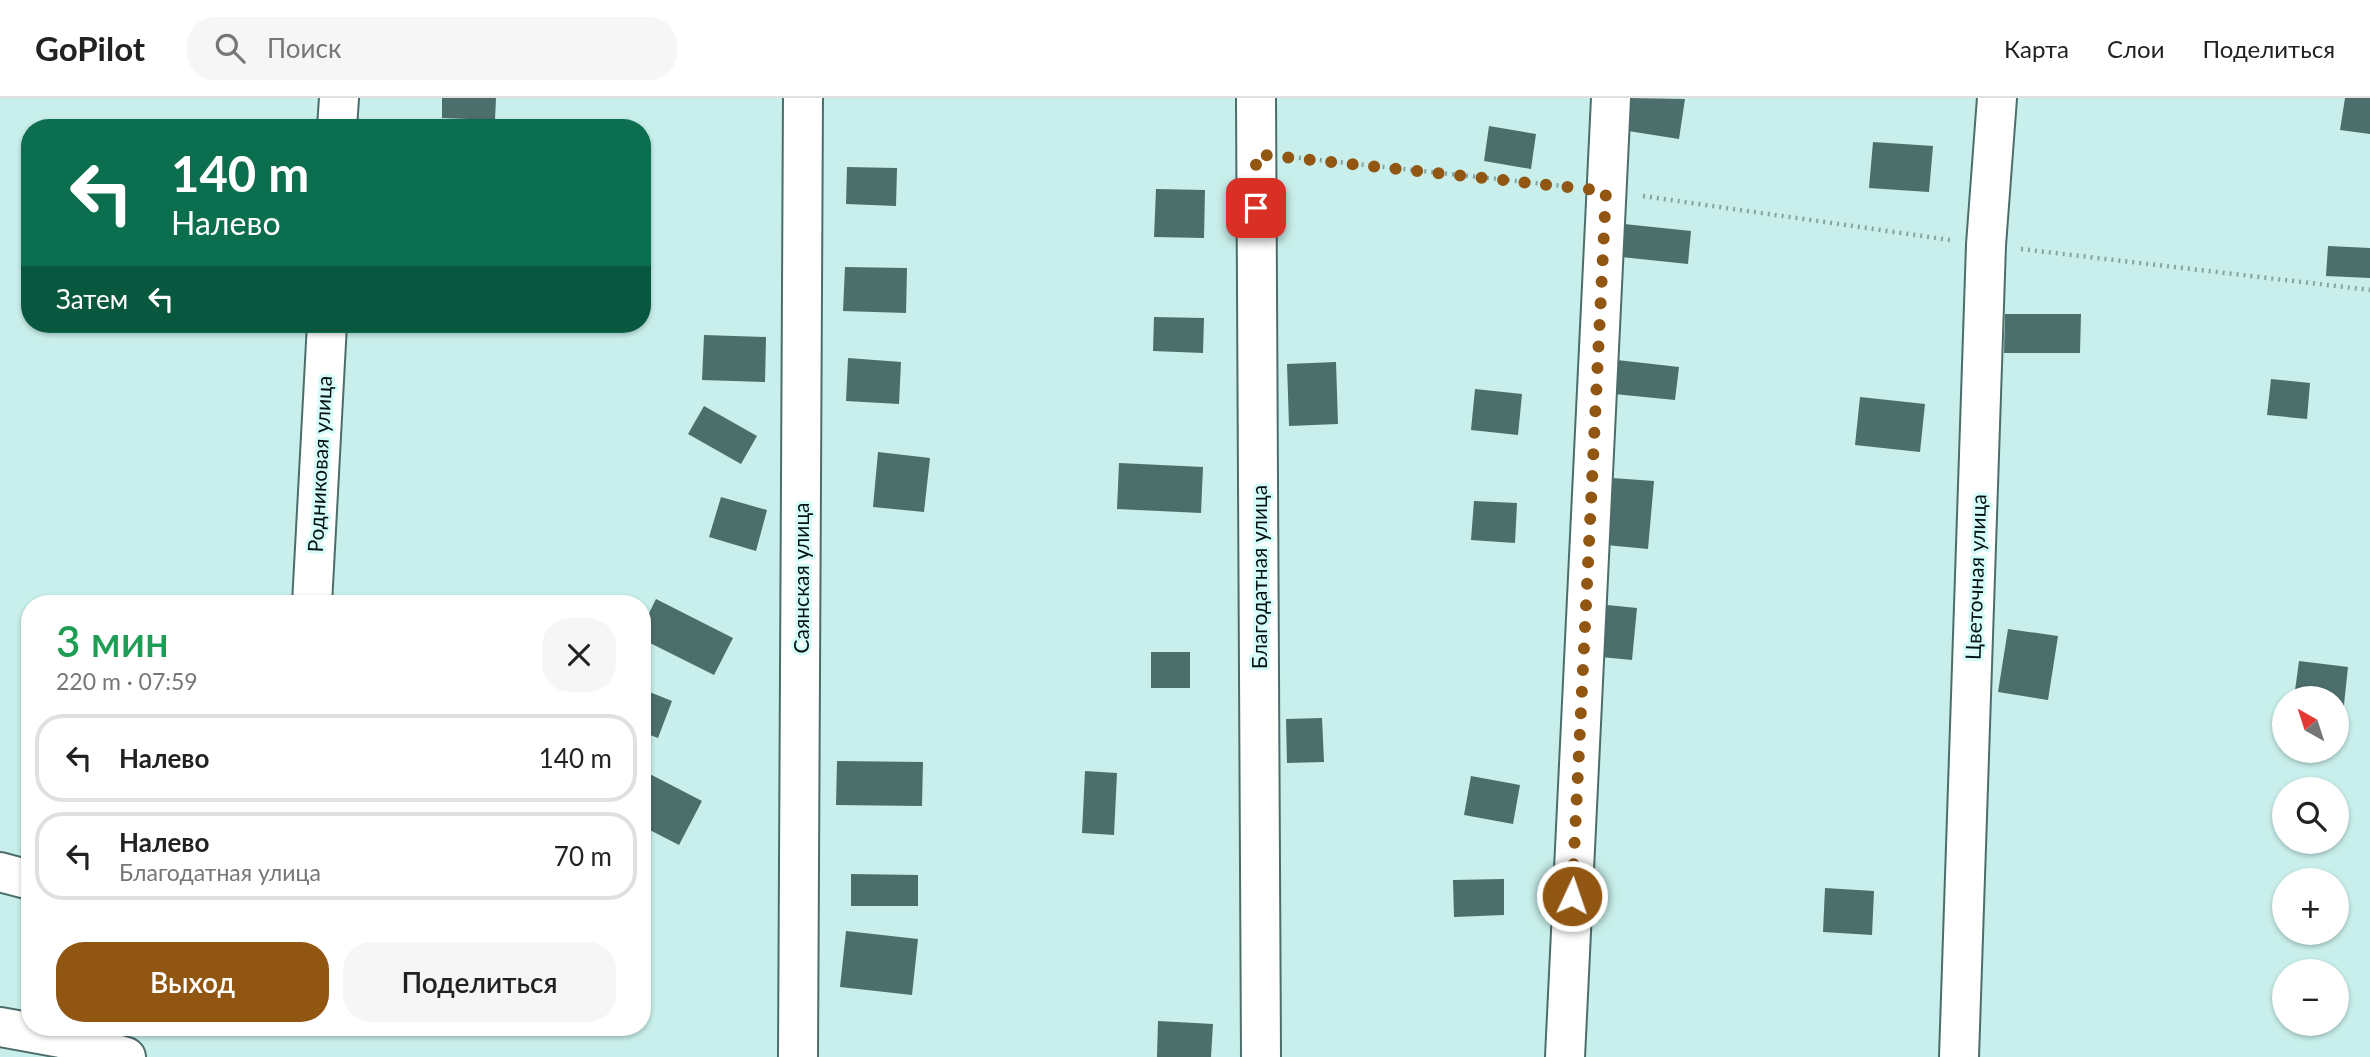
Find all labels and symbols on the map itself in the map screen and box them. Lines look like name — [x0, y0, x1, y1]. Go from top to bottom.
pin — [1226, 178, 1286, 238]
street label: Родниковая улица — [302, 375, 336, 553]
street label: Благодатная улица — [1246, 485, 1271, 669]
street label: Цветочная улица — [1960, 494, 1990, 660]
street label: Саянская улица — [788, 502, 813, 654]
north arrow — [2272, 686, 2348, 763]
position arrow — [1535, 859, 1609, 933]

